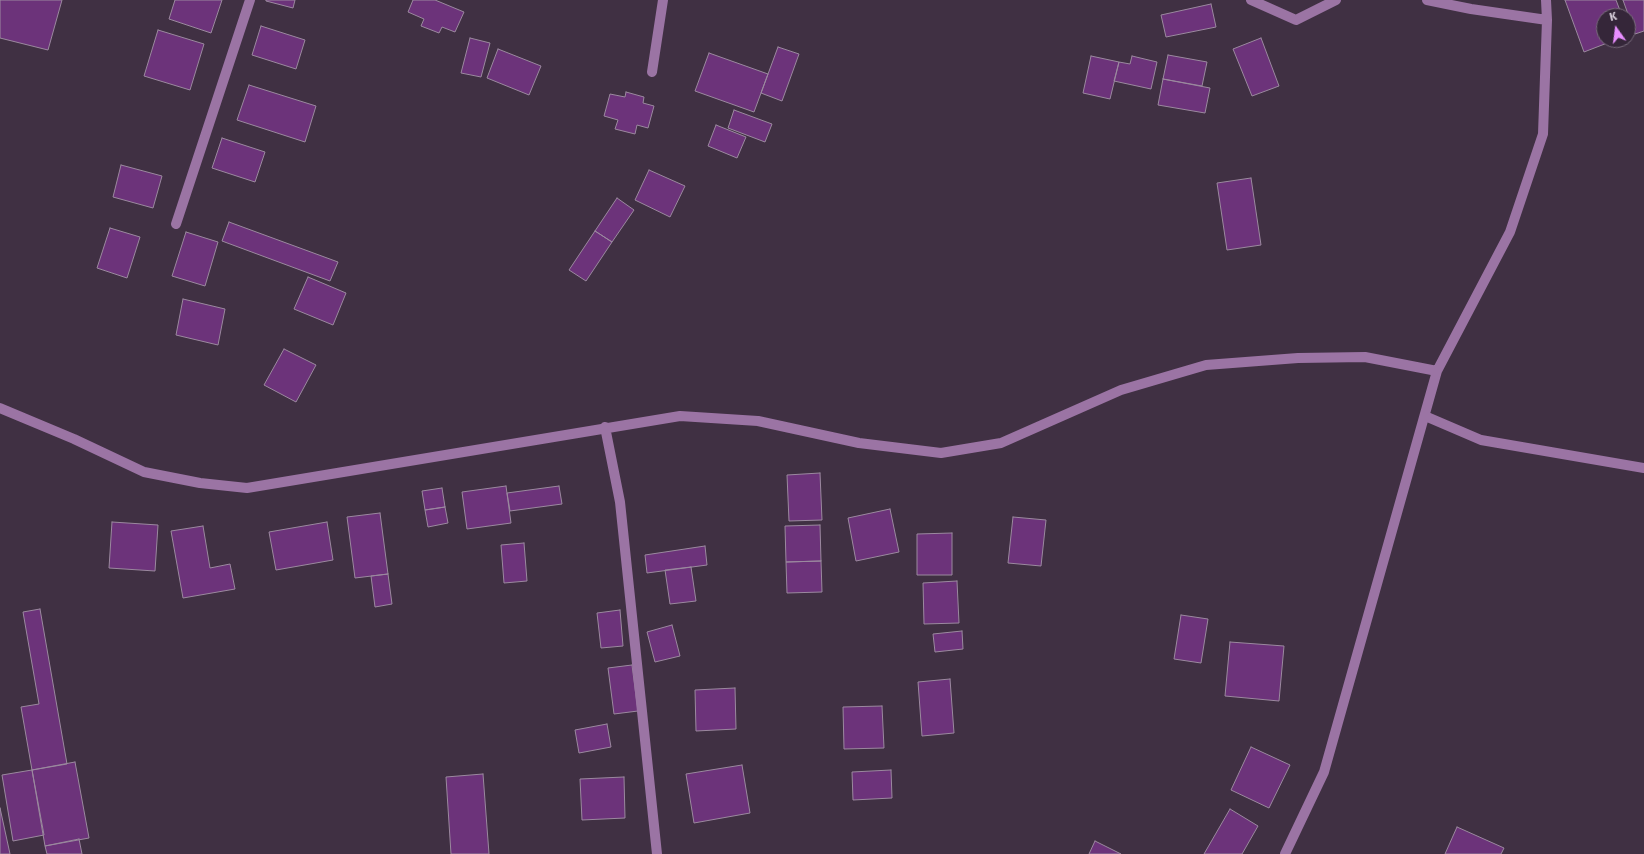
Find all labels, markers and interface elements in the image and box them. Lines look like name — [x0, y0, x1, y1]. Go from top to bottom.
north arrow — [1596, 8, 1636, 48]
text: K — [1608, 10, 1618, 24]

